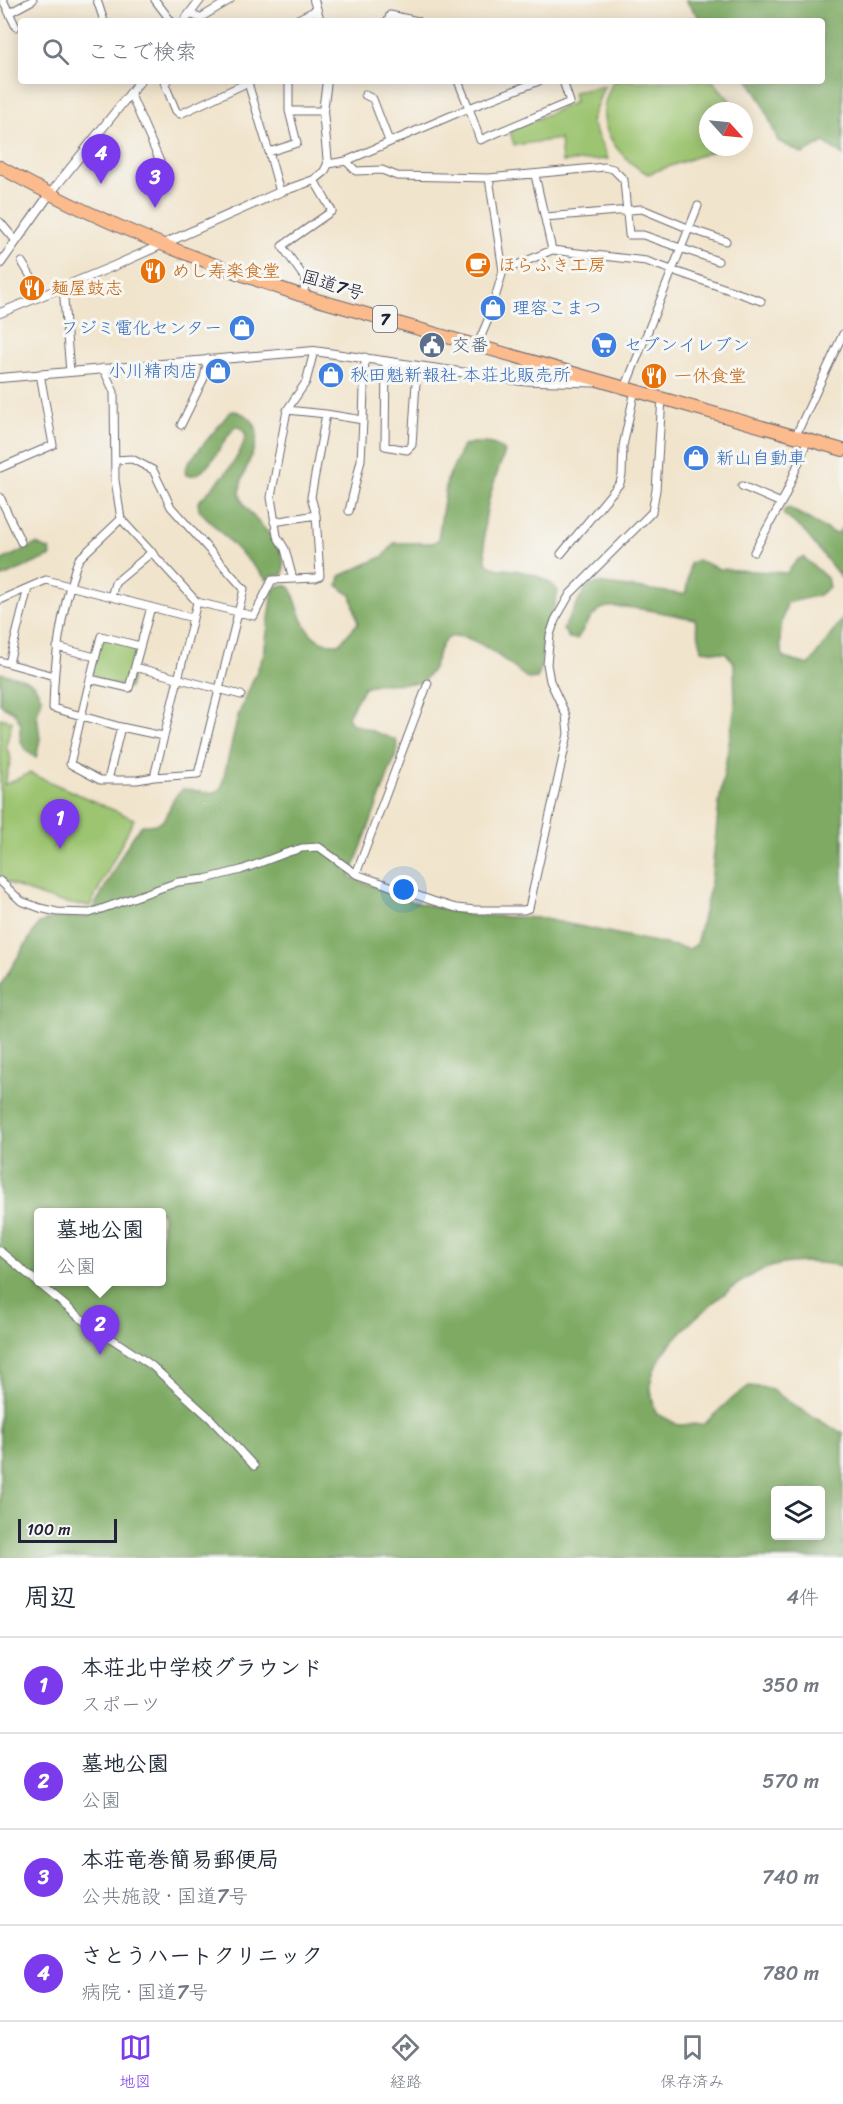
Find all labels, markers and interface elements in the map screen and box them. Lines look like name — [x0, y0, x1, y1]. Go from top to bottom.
search box — [18, 18, 825, 84]
text: ここで検索 — [87, 32, 197, 71]
icon: search — [39, 35, 72, 68]
north arrow — [699, 102, 753, 156]
pin: 4 — [82, 134, 120, 184]
pin: 3 — [136, 158, 174, 208]
place label: ほらふき工房 — [498, 249, 606, 281]
cafe icon: ほらふき工房 — [463, 250, 493, 280]
place label: めし寿楽食堂 — [172, 255, 280, 287]
restaurant icon: めし寿楽食堂 — [138, 256, 168, 286]
street label: 国道7号 — [298, 260, 368, 310]
place label: 麺屋鼓志 — [51, 272, 123, 304]
restaurant icon: 麺屋鼓志 — [17, 273, 47, 303]
place label: 理容こまつ — [512, 292, 602, 324]
shop icon: 理容こまつ — [478, 293, 508, 323]
road number: 7 — [373, 306, 397, 332]
place label: フジミ電化センター — [61, 312, 222, 344]
shop icon: フジミ電化センター — [227, 313, 257, 343]
place label: 交番 — [452, 329, 488, 361]
place label: セブンイレブン — [624, 329, 750, 361]
public building icon: 交番 — [417, 330, 447, 360]
supermarket icon: セブンイレブン — [589, 330, 619, 360]
place label: 小川精肉店 — [108, 355, 198, 387]
shop icon: 小川精肉店 — [203, 356, 233, 386]
place label: 秋田魁新報社 本荘北販売所 — [350, 359, 571, 391]
shop icon: 秋田魁新報社 本荘北販売所 — [316, 360, 346, 390]
place label: 一休食堂 — [674, 360, 746, 392]
restaurant icon: 一休食堂 — [639, 361, 669, 391]
place label: 新山自動車 — [716, 442, 806, 474]
shop icon: 新山自動車 — [681, 443, 711, 473]
pin: 1 — [40, 800, 80, 849]
your location — [389, 875, 418, 904]
popup — [34, 1208, 166, 1286]
text: 墓地公園 — [56, 1210, 144, 1249]
text: 公園 — [56, 1249, 96, 1284]
pin: 2 — [80, 1306, 120, 1355]
map controls — [771, 1486, 825, 1540]
button: layers — [771, 1486, 825, 1540]
text: 100 m — [27, 1515, 71, 1544]
scale bar — [18, 1516, 117, 1544]
text: 周辺 — [24, 1574, 76, 1620]
text: 4件 — [787, 1580, 819, 1615]
text: 本荘北中学校グラウンド — [81, 1648, 323, 1687]
text: 1 — [39, 1668, 48, 1703]
text: 350 m — [763, 1668, 819, 1703]
text: スポーツ — [81, 1687, 161, 1722]
text: 墓地公園 — [81, 1744, 169, 1783]
text: 2 — [38, 1764, 49, 1799]
text: 570 m — [762, 1764, 819, 1799]
text: 公園 — [81, 1783, 121, 1818]
text: 本荘竜巻簡易郵便局 — [81, 1840, 279, 1879]
text: 3 — [38, 1860, 49, 1895]
text: 740 m — [762, 1860, 819, 1895]
text: 公共施設 · 国道7号 — [81, 1879, 248, 1914]
text: さとうハートクリニック — [81, 1936, 323, 1975]
text: 4 — [37, 1956, 50, 1991]
text: 780 m — [762, 1956, 819, 1991]
text: 病院 · 国道7号 — [81, 1975, 208, 2010]
tab: 地図 — [119, 2031, 152, 2096]
tab: 経路 — [389, 2031, 422, 2096]
tab: 保存済み — [660, 2031, 724, 2096]

